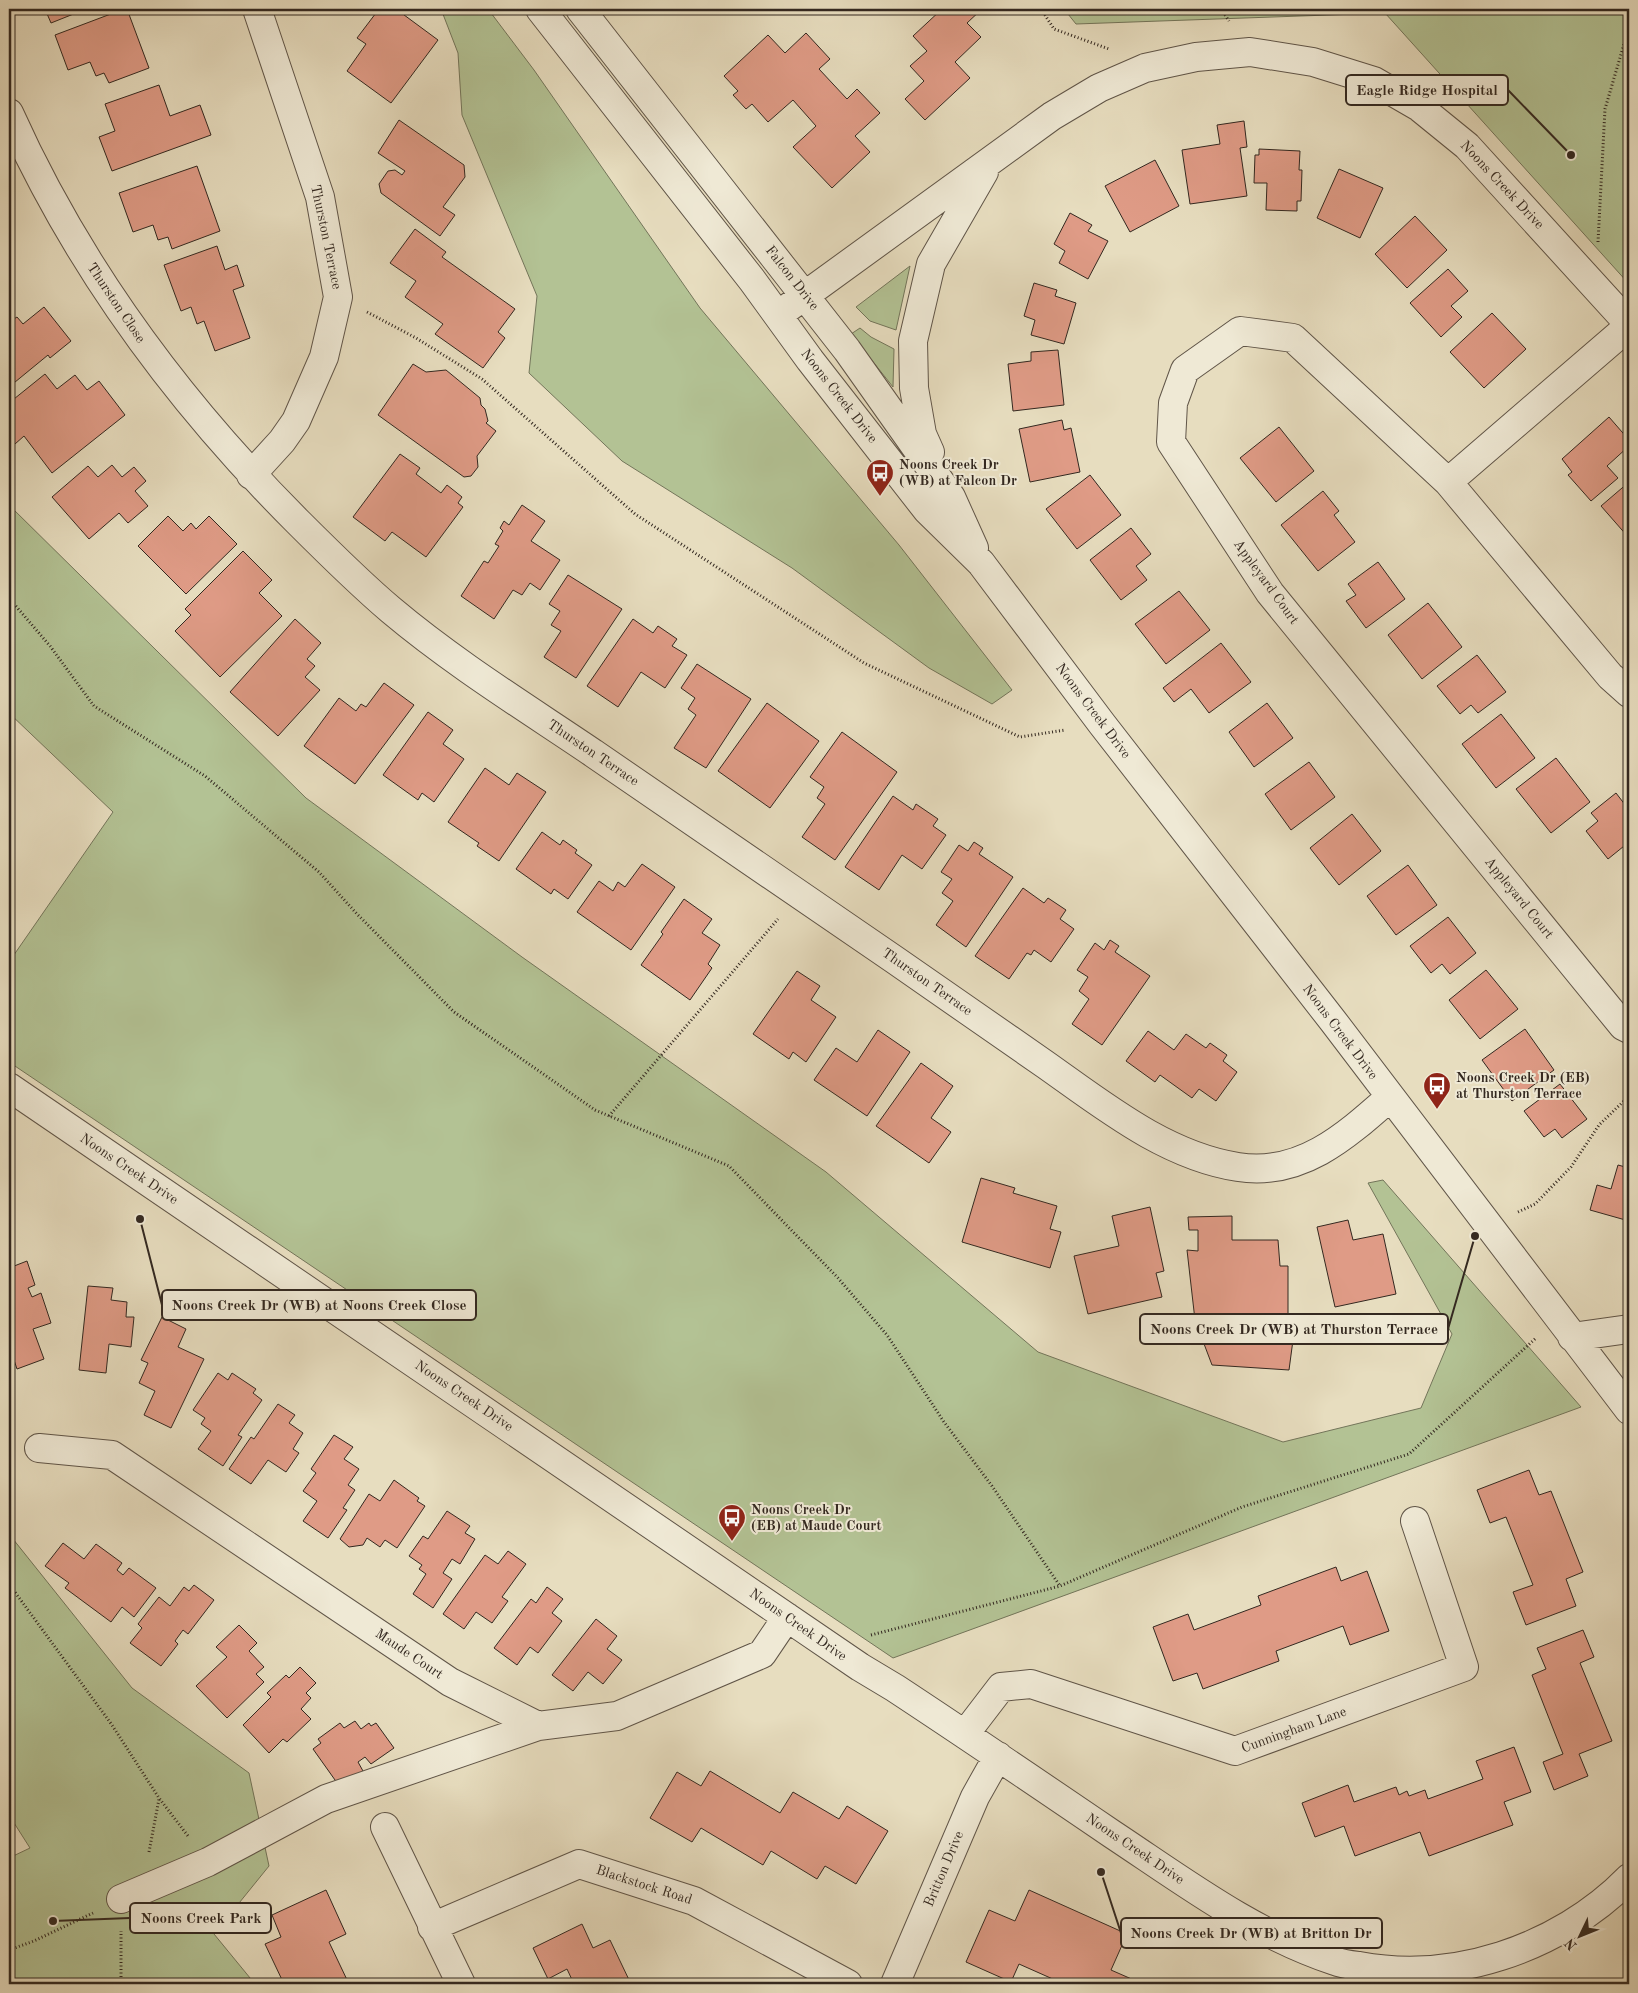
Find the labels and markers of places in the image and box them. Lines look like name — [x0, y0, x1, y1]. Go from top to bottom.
callout: Eagle Ridge Hospital — [1346, 75, 1508, 105]
bus stop icon: Noons Creek Dr (WB) at Falcon Dr — [865, 458, 895, 497]
place label: Noons Creek Dr (WB) at Falcon Dr — [899, 458, 1017, 488]
bus stop icon: Noons Creek Dr (EB) at Thurston Terrace — [1422, 1071, 1452, 1110]
place label: Noons Creek Dr (EB) at Thurston Terrace — [1456, 1071, 1590, 1101]
callout: Noons Creek Dr (WB) at Noons Creek Close — [162, 1290, 476, 1320]
callout: Noons Creek Dr (WB) at Thurston Terrace — [1140, 1314, 1448, 1344]
bus stop icon: Noons Creek Dr (EB) at Maude Court — [717, 1503, 747, 1542]
place label: Noons Creek Dr (EB) at Maude Court — [751, 1503, 882, 1533]
callout: Noons Creek Park — [130, 1903, 271, 1933]
callout: Noons Creek Dr (WB) at Britton Dr — [1121, 1918, 1382, 1948]

